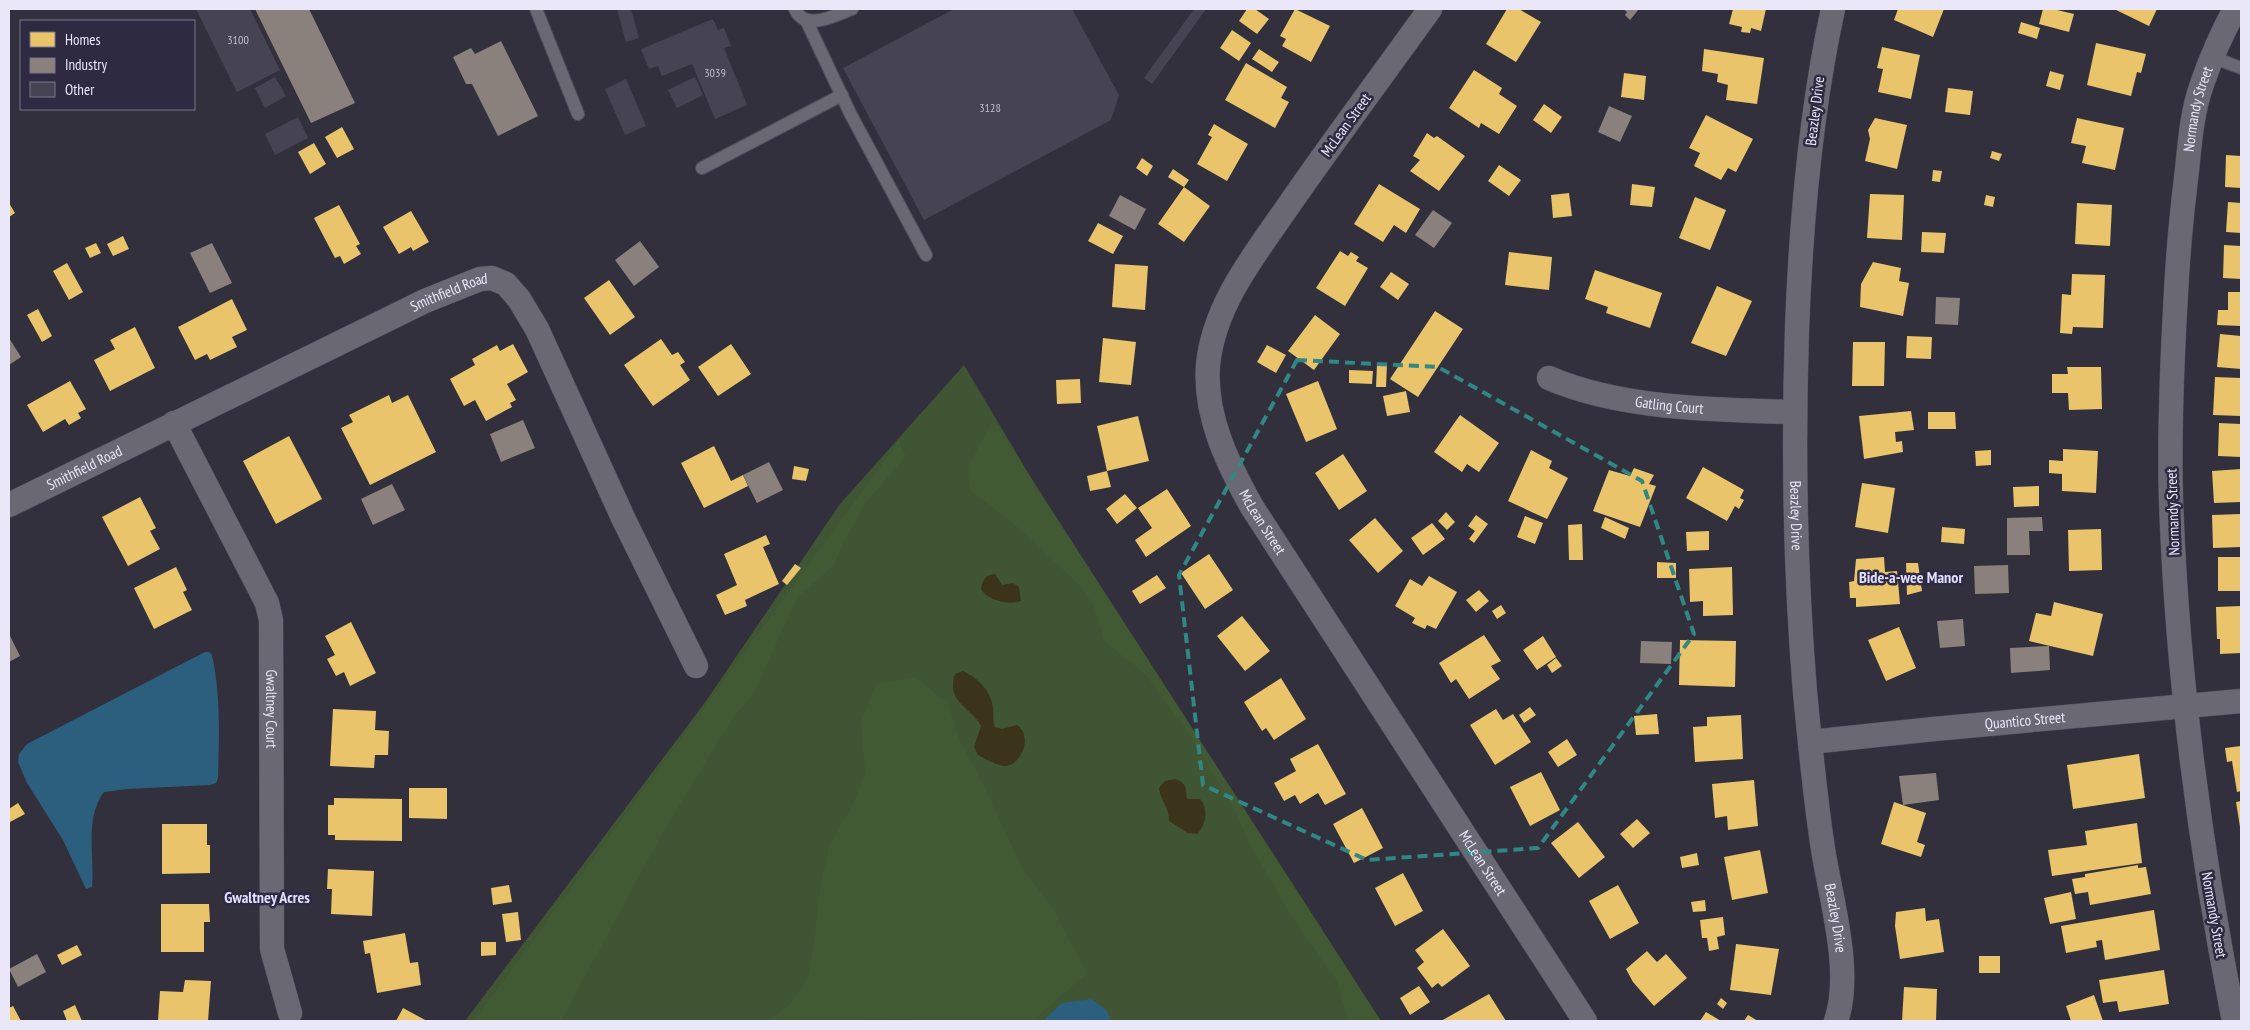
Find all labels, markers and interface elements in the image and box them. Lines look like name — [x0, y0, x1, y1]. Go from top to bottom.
legend — [20, 20, 195, 110]
text: Homes — [65, 30, 101, 49]
house number: 3100 — [227, 32, 249, 47]
text: Industry — [65, 55, 107, 74]
street label: Normandy Street — [2179, 63, 2217, 153]
house number: 3039 — [704, 65, 726, 80]
street label: Beazley Drive — [1801, 75, 1828, 147]
text: Other — [65, 80, 95, 99]
street label: McLean Street — [1316, 89, 1375, 160]
house number: 3128 — [979, 100, 1001, 115]
street label: Smithfield Road — [407, 268, 488, 316]
street label: Gatling Court — [1634, 392, 1704, 418]
street label: Smithfield Road — [43, 441, 125, 494]
street label: Normandy Street — [2161, 468, 2184, 556]
street label: Beazley Drive — [1786, 480, 1807, 551]
street label: McLean Street — [1235, 486, 1290, 558]
district label: Bide-a-wee Manor — [1859, 567, 1963, 587]
street label: Gwaltney Court — [262, 669, 281, 748]
street label: Quantico Street — [1984, 707, 2066, 733]
street label: McLean Street — [1455, 827, 1511, 899]
street label: Normandy Street — [2198, 870, 2231, 959]
street label: Beazley Drive — [1821, 882, 1851, 954]
district label: Gwaltney Acres — [224, 887, 310, 907]

